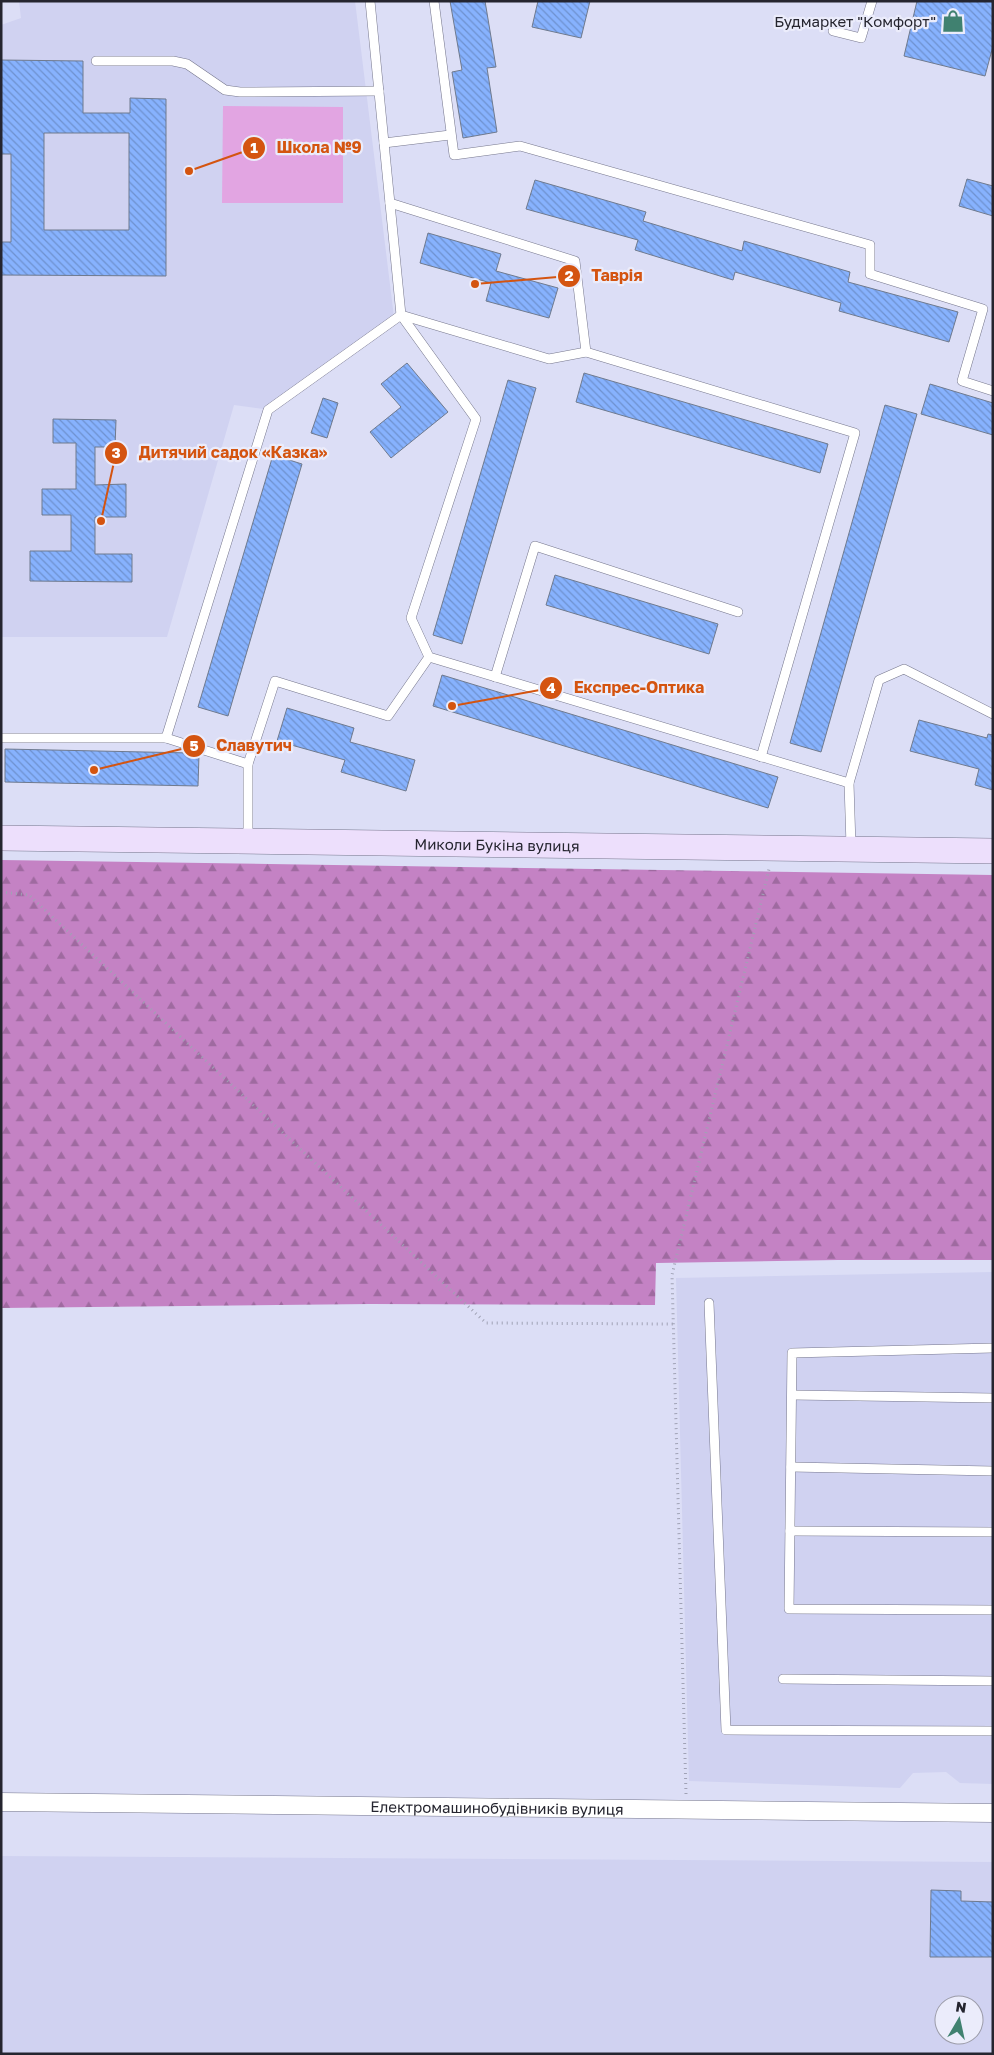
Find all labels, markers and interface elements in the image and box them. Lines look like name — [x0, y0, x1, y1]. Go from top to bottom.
shop icon: Будмаркет "Комфорт" — [940, 8, 966, 34]
place label: Будмаркет "Комфорт" — [774, 12, 936, 30]
callout: Школа №9 — [241, 132, 371, 163]
text: Школа №9 — [276, 137, 362, 157]
text: 1 — [250, 138, 258, 156]
callout: Таврія — [556, 260, 652, 291]
text: Таврія — [591, 265, 643, 285]
text: 2 — [564, 266, 574, 284]
callout: Дитячий садок «Казка» — [103, 437, 337, 468]
text: Дитячий садок «Казка» — [139, 442, 328, 462]
text: 3 — [111, 443, 121, 461]
callout: Експрес-Оптика — [539, 672, 715, 703]
text: Експрес-Оптика — [574, 677, 704, 697]
text: 4 — [546, 678, 556, 696]
callout: Славутич — [181, 730, 302, 761]
text: Славутич — [216, 735, 292, 755]
text: 5 — [189, 736, 199, 754]
street label: Миколи Букіна вулиця — [414, 834, 580, 855]
street label: Електромашинобудівників вулиця — [370, 1797, 624, 1818]
north arrow — [934, 1995, 984, 2045]
text: N — [955, 1997, 968, 2016]

